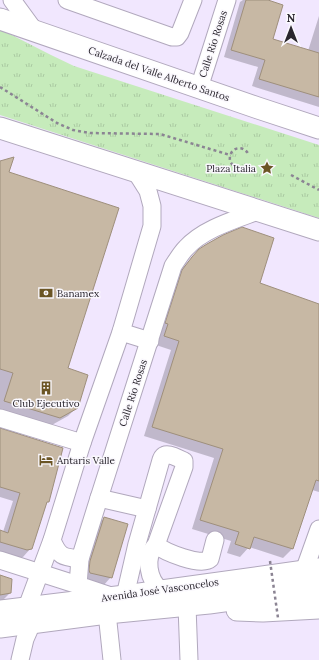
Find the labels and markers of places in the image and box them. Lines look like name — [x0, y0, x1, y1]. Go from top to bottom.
place icon: Plaza Italia — [259, 160, 275, 176]
place label: Plaza Italia — [206, 162, 256, 175]
bank icon: Banamex — [38, 285, 54, 301]
place label: Banamex — [57, 287, 100, 300]
building icon: Club Ejecutivo — [38, 380, 54, 396]
place label: Club Ejecutivo — [12, 397, 80, 410]
hotel icon: Antaris Valle — [38, 452, 54, 468]
place label: Antaris Valle — [56, 454, 116, 467]

